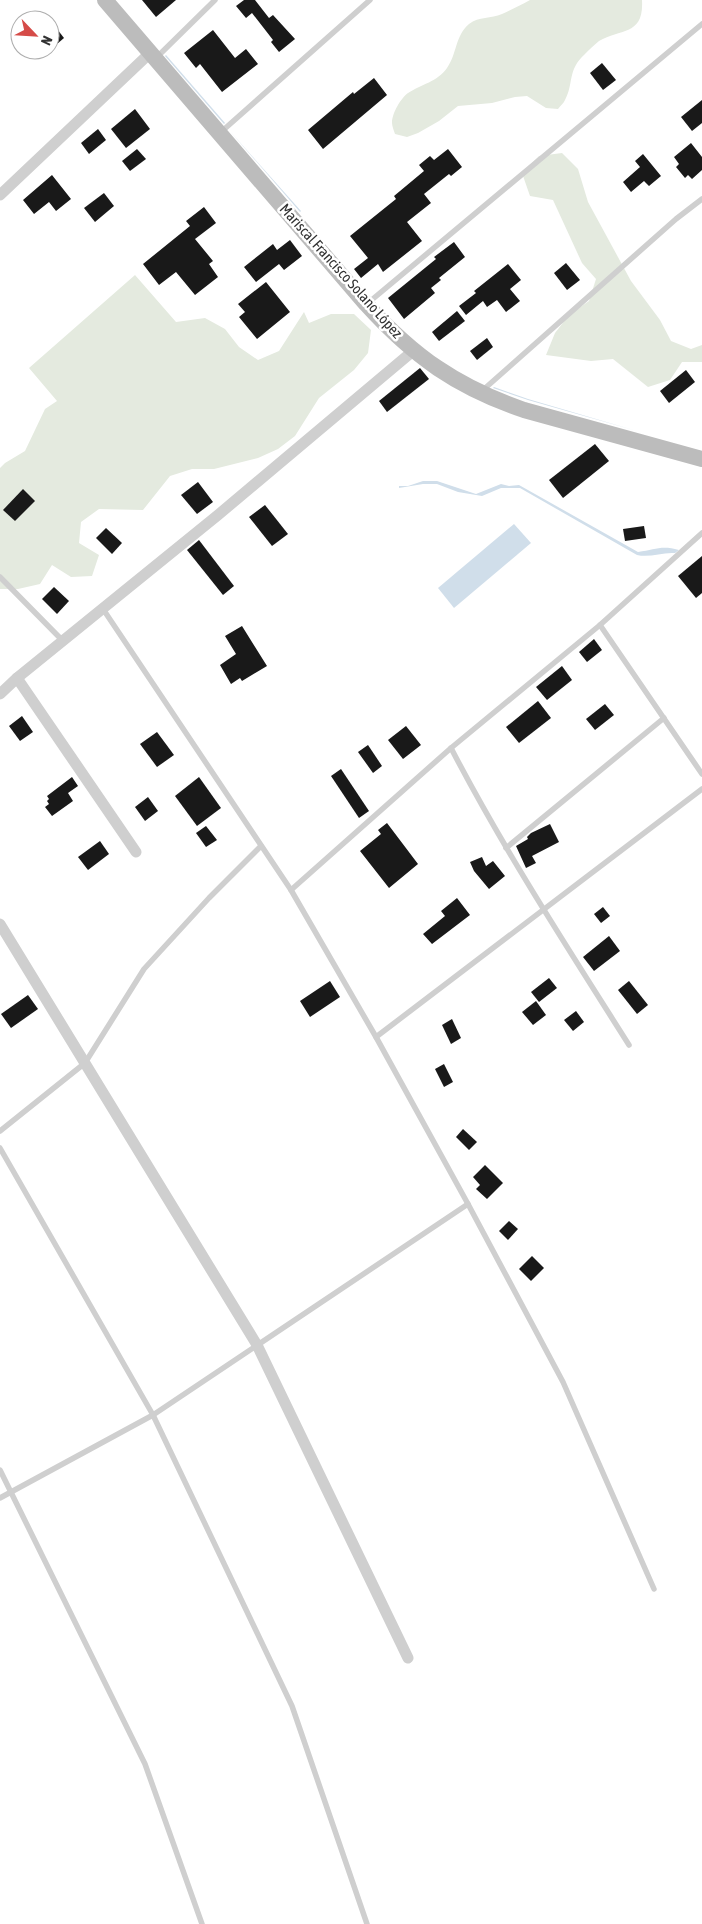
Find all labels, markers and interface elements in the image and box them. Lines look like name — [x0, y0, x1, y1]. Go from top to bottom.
north arrow — [10, 10, 60, 60]
text: N — [38, 33, 56, 48]
street label: Mariscal Francisco Solano López — [277, 200, 407, 342]

